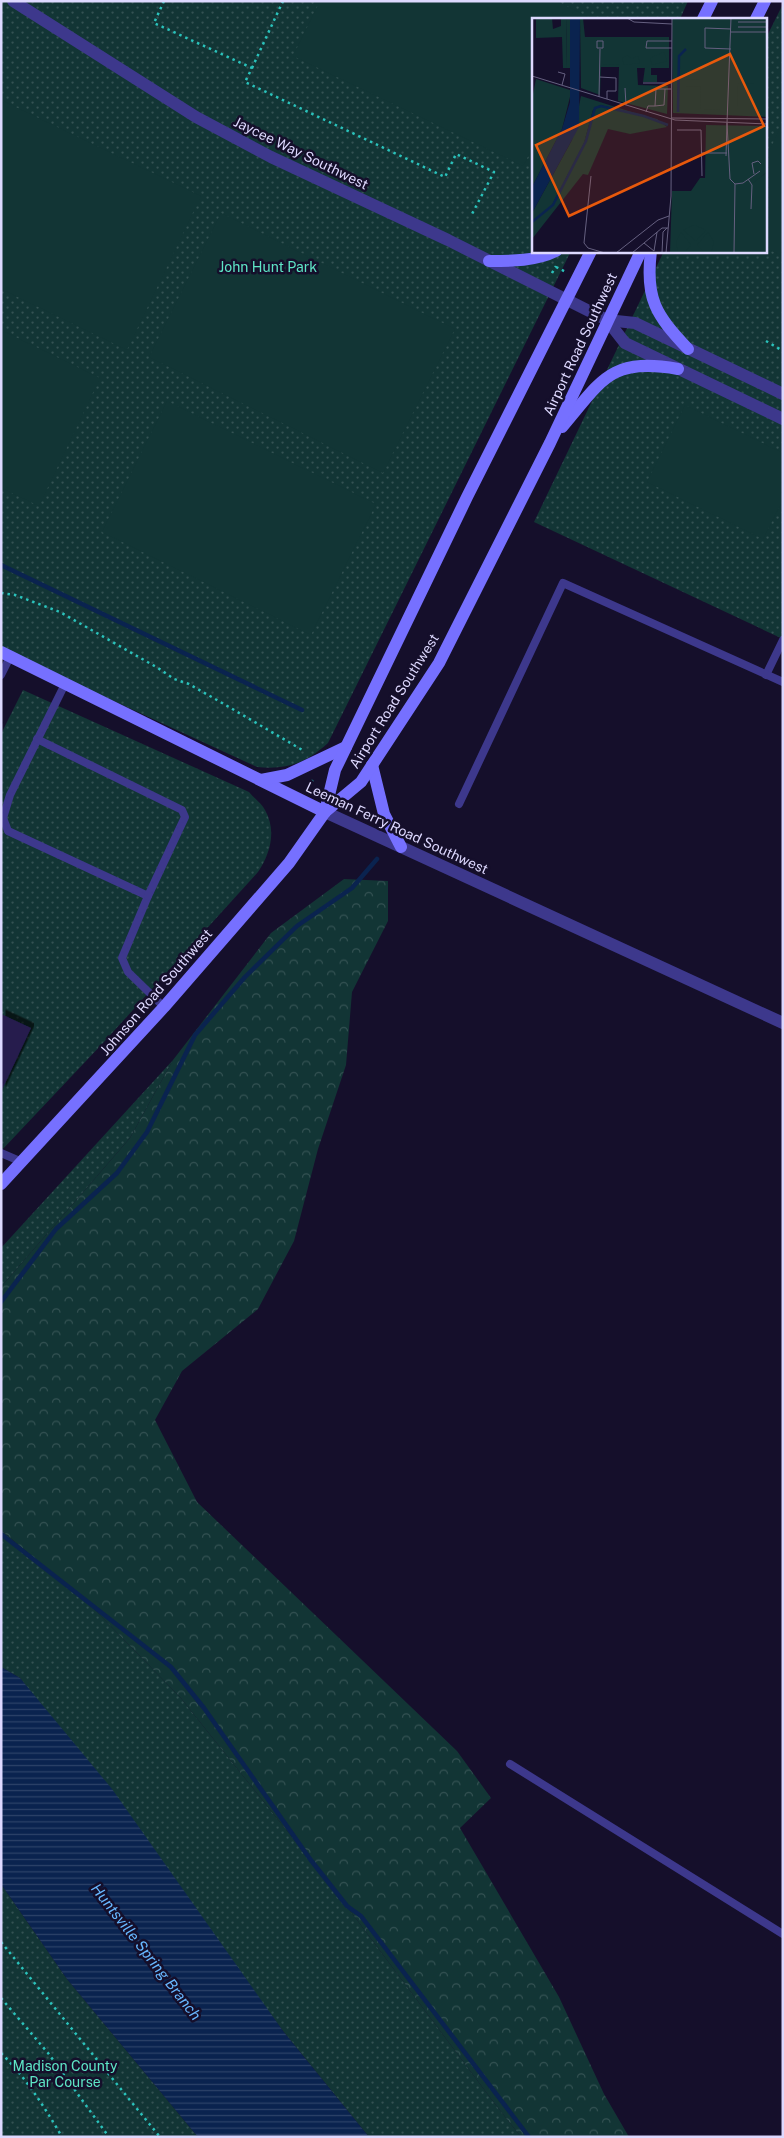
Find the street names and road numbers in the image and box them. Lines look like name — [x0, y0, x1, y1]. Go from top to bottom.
street label: Jaycee Way Southwest — [231, 113, 371, 193]
street label: Airport Road Southwest — [540, 270, 620, 418]
street label: Airport Road Southwest — [346, 631, 442, 771]
street label: Leeman Ferry Road Southwest — [303, 779, 491, 877]
street label: Johnson Road Southwest — [97, 926, 215, 1058]

